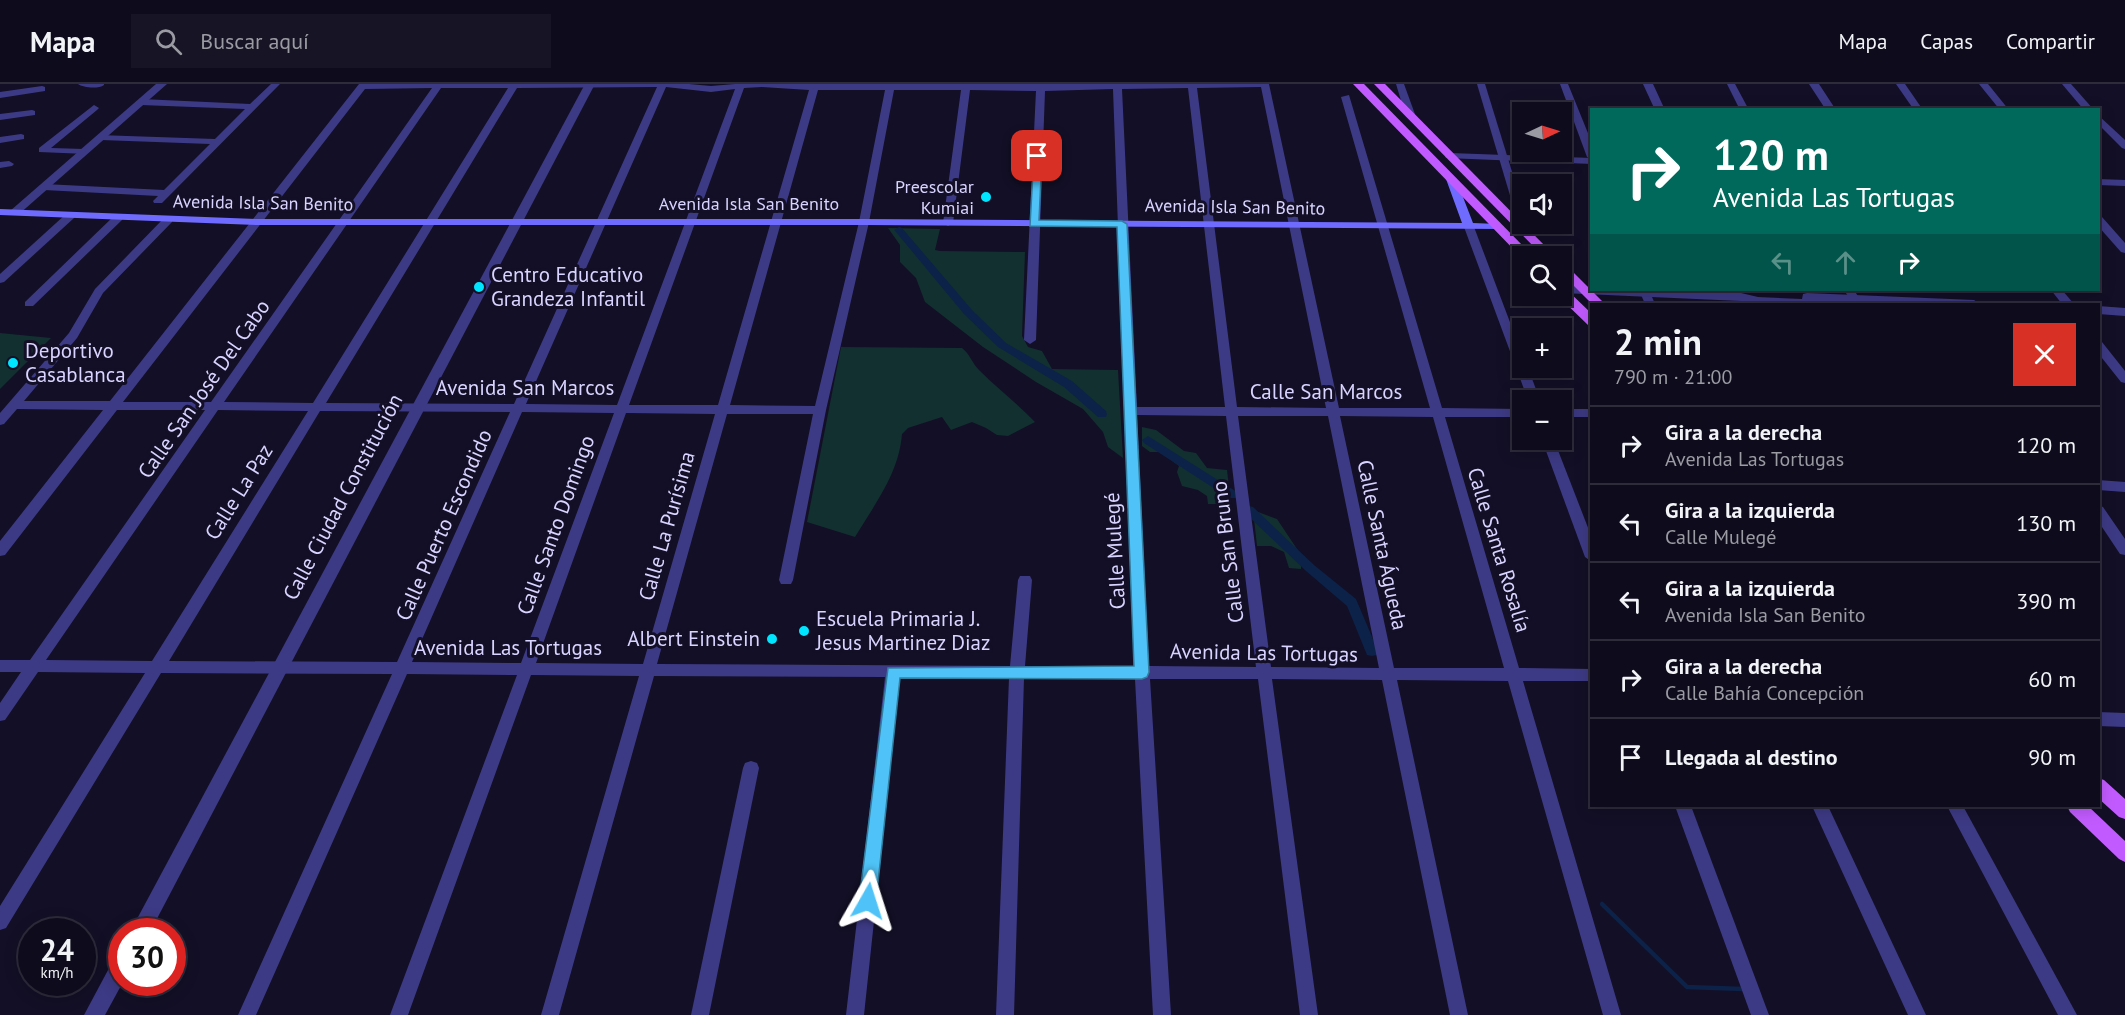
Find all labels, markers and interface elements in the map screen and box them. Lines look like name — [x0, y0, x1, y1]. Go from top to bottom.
search box — [131, 14, 551, 68]
text: Mapa — [30, 23, 95, 60]
icon: search — [152, 25, 185, 58]
text: Buscar aquí — [200, 27, 309, 55]
text: Mapa — [1839, 28, 1887, 55]
text: Capas — [1920, 28, 1973, 55]
text: Compartir — [2006, 28, 2095, 55]
north arrow — [1512, 102, 1572, 162]
map controls — [1512, 102, 1572, 450]
text: 120 m — [1713, 127, 1829, 182]
pin — [1011, 130, 1062, 181]
icon: right — [1614, 132, 1692, 210]
icon: arrive — [1020, 139, 1053, 172]
button: sound — [1512, 174, 1572, 234]
place label: Preescolar Kumiai — [895, 175, 974, 219]
text: Avenida Las Tortugas — [1713, 180, 1955, 214]
street label: Avenida Isla San Benito — [173, 189, 353, 216]
marker: Preescolar Kumiai — [979, 190, 993, 204]
street label: Avenida Isla San Benito — [659, 192, 839, 215]
street label: Avenida Isla San Benito — [1145, 193, 1325, 220]
button: search — [1512, 246, 1572, 306]
icon: left — [1766, 246, 1799, 279]
icon: ahead — [1829, 246, 1862, 279]
icon: right — [1892, 246, 1925, 279]
place label: Centro Educativo Grandeza Infantil — [491, 261, 645, 312]
marker: Centro Educativo Grandeza Infantil — [472, 280, 486, 294]
street label: Calle San José Del Cabo — [132, 294, 276, 484]
button: + — [1512, 318, 1572, 378]
text: 2 min — [1614, 318, 1702, 365]
button: close — [2013, 323, 2076, 386]
place label: Deportivo Casablanca — [25, 337, 126, 388]
marker: Deportivo Casablanca — [6, 356, 20, 370]
text: 790 m · 21:00 — [1614, 364, 1732, 390]
street label: Avenida San Marcos — [436, 374, 614, 401]
street label: Calle San Marcos — [1250, 378, 1402, 405]
street label: Calle Ciudad Constitución — [277, 389, 408, 605]
button: − — [1512, 390, 1572, 450]
text: Gira a la derecha — [1665, 418, 1822, 446]
street label: Calle Puerto Escondido — [389, 425, 498, 625]
icon: right — [1614, 429, 1647, 462]
street label: Calle Santo Domingo — [511, 431, 601, 618]
text: 120 m — [2016, 431, 2076, 459]
street label: Calle La Paz — [199, 439, 279, 545]
text: Avenida Las Tortugas — [1665, 446, 1844, 472]
street label: Calle La Purísima — [632, 448, 701, 604]
street label: Calle Santa Águeda — [1351, 457, 1414, 632]
street label: Calle Santa Rosalía — [1462, 464, 1537, 636]
street label: Calle San Bruno — [1205, 480, 1250, 625]
street label: Calle Mulegé — [1098, 492, 1131, 610]
text: Gira a la izquierda — [1665, 496, 1835, 524]
icon: left — [1614, 507, 1647, 540]
text: 130 m — [2016, 509, 2076, 537]
text: Calle Mulegé — [1665, 524, 1776, 550]
text: Gira a la izquierda — [1665, 574, 1835, 602]
icon: left — [1614, 585, 1647, 618]
text: 390 m — [2016, 587, 2076, 615]
text: Avenida Isla San Benito — [1665, 602, 1865, 628]
place label: Escuela Primaria J. Jesus Martinez Diaz — [815, 605, 990, 656]
marker: Escuela Primaria J. Jesus Martinez Diaz — [797, 624, 811, 638]
place label: Albert Einstein — [627, 625, 760, 652]
marker: Albert Einstein — [765, 632, 779, 646]
street label: Avenida Las Tortugas — [414, 634, 602, 661]
street label: Avenida Las Tortugas — [1170, 637, 1358, 668]
text: Gira a la derecha — [1665, 652, 1822, 680]
icon: right — [1614, 663, 1647, 696]
text: 60 m — [2028, 665, 2076, 693]
text: Calle Bahía Concepción — [1665, 680, 1864, 706]
icon: arrive — [1614, 741, 1647, 774]
text: Llegada al destino — [1665, 743, 1838, 771]
text: 90 m — [2028, 743, 2076, 771]
position arrow — [836, 869, 900, 933]
speed limit sign: 30 — [108, 918, 186, 996]
text: 24 — [40, 930, 74, 969]
text: km/h — [41, 963, 73, 982]

